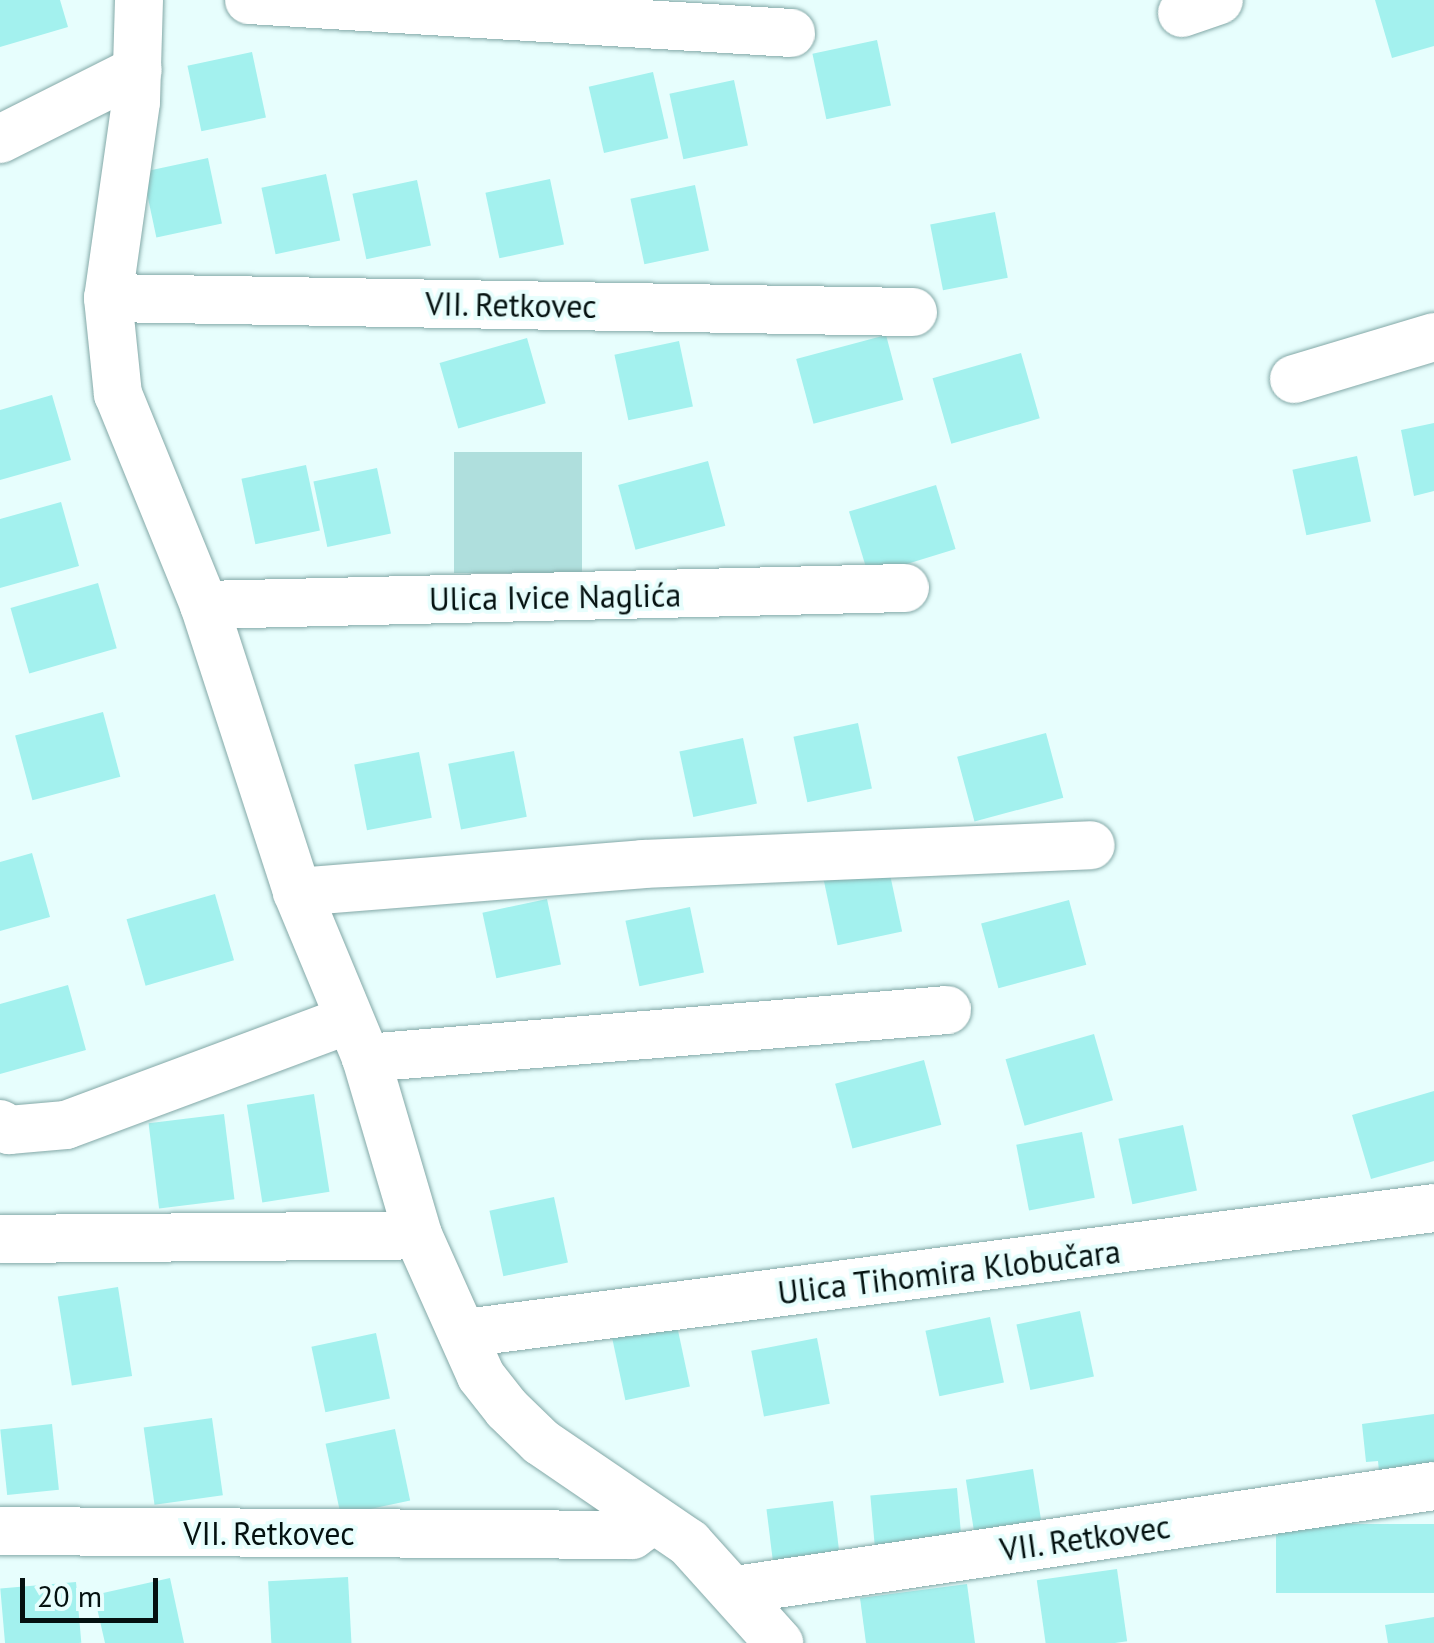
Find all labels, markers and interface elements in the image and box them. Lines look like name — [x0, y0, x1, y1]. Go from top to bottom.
street label: VII. Retkovec — [424, 284, 598, 326]
street label: Ulica Ivice Naglića — [429, 576, 681, 618]
street label: Ulica Tihomira Klobučara — [775, 1232, 1123, 1312]
street label: VII. Retkovec — [996, 1507, 1174, 1569]
street label: VII. Retkovec — [182, 1514, 356, 1552]
scale bar — [25, 1558, 162, 1620]
text: 20 m — [37, 1576, 102, 1615]

